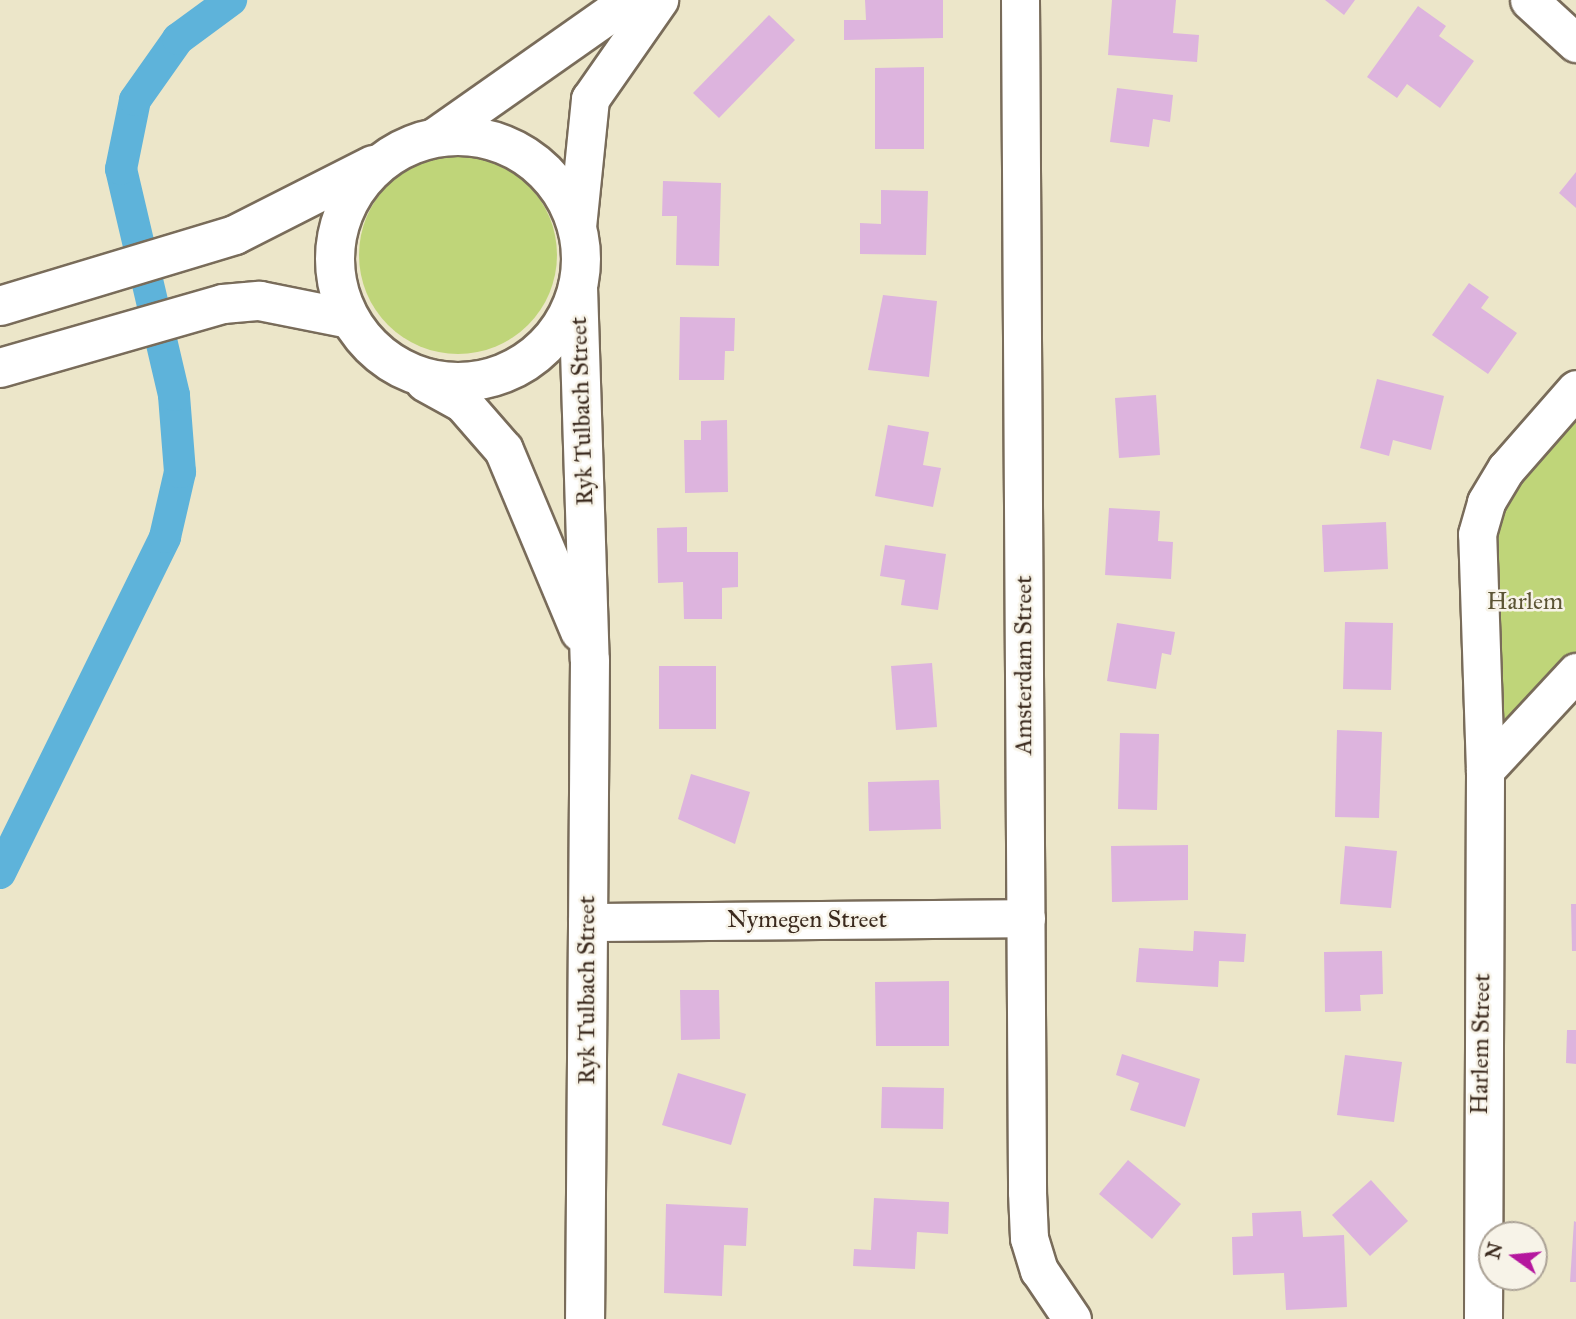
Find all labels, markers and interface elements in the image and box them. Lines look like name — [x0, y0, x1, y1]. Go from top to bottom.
street label: Ryk Tulbach Street — [564, 316, 600, 506]
street label: Amsterdam Street — [1010, 575, 1038, 755]
park label: Harlem — [1487, 588, 1563, 616]
street label: Ryk Tulbach Street — [573, 895, 601, 1085]
street label: Nymegen Street — [727, 906, 887, 934]
street label: Harlem Street — [1465, 973, 1497, 1115]
north arrow — [1478, 1221, 1548, 1291]
text: N — [1481, 1240, 1507, 1262]

